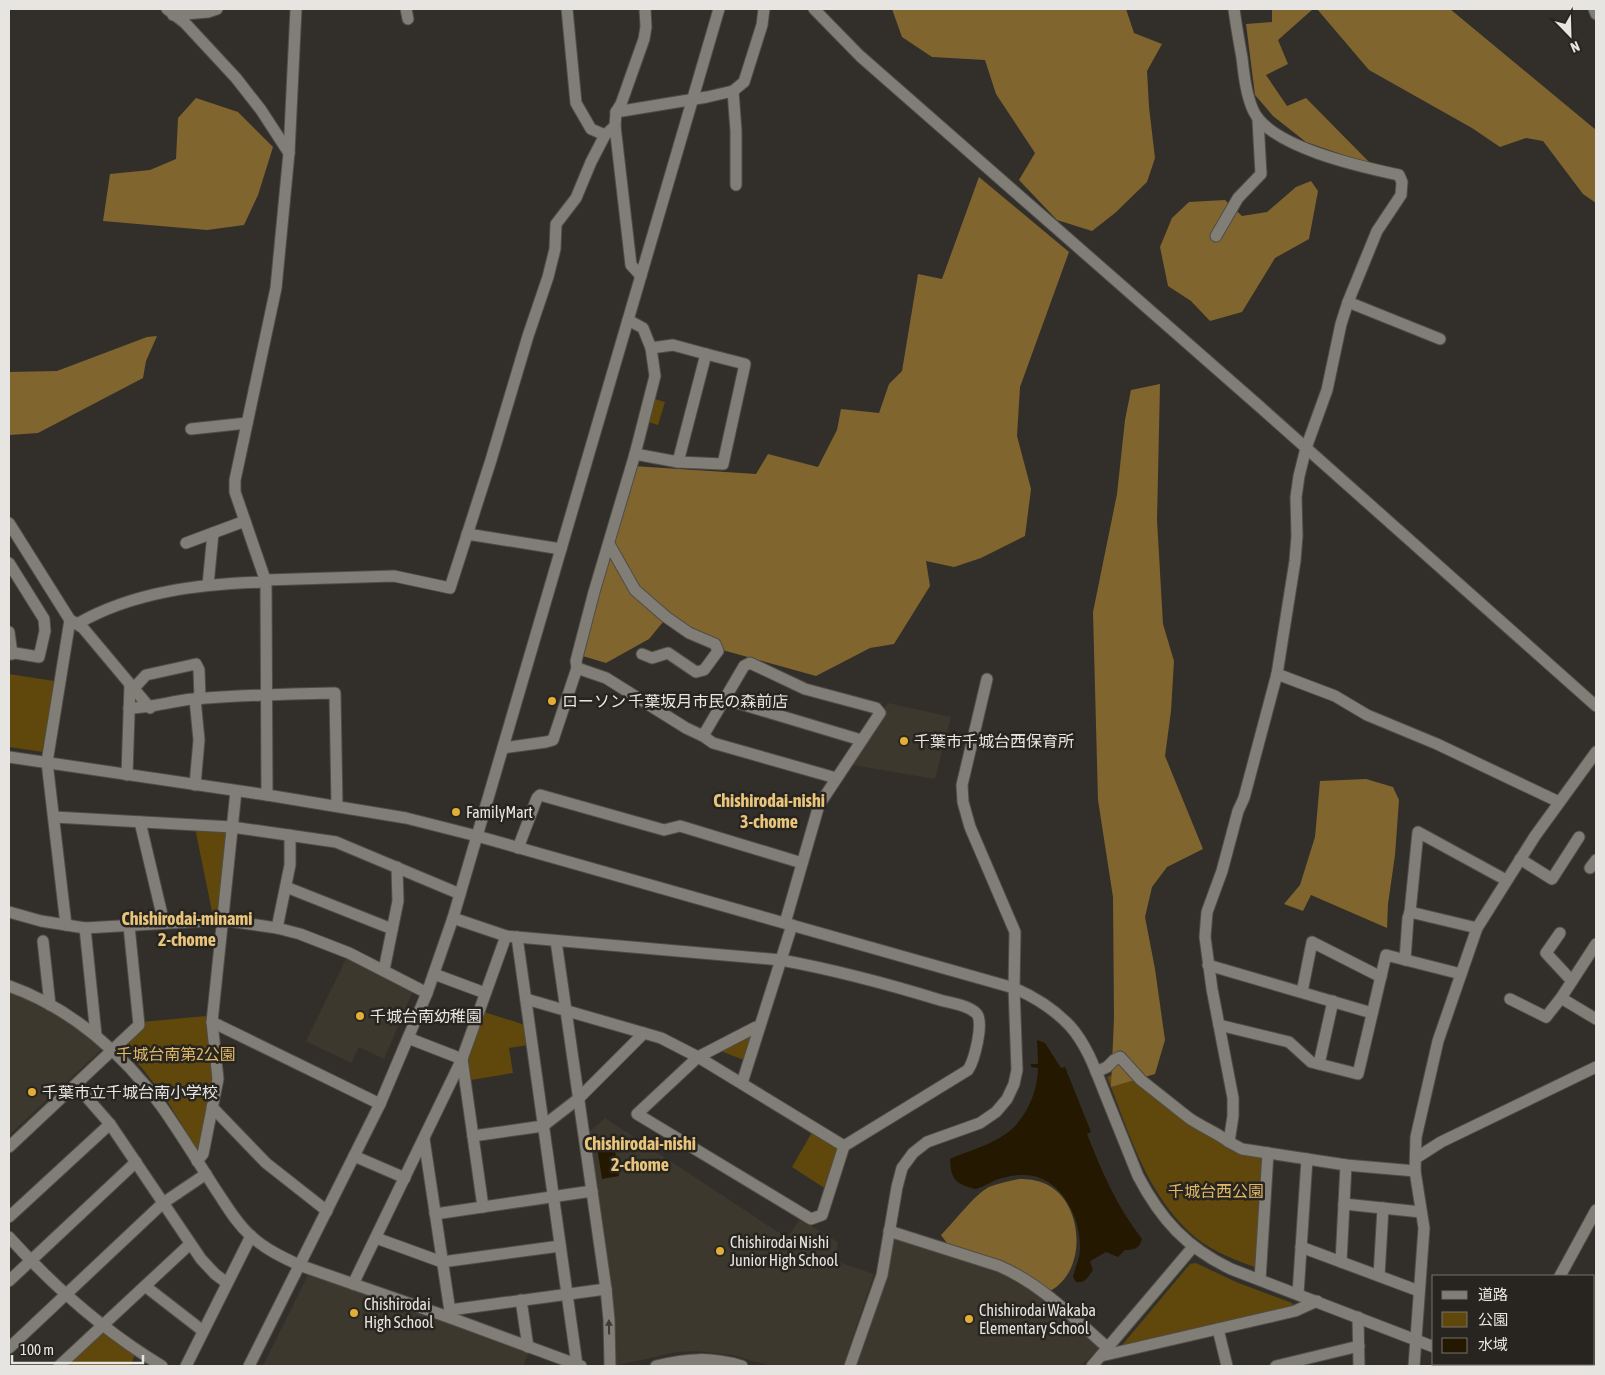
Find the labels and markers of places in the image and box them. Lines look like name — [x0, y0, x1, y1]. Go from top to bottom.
place label: ローソン 千葉坂月市民の森前店 — [562, 692, 788, 710]
marker: ローソン 千葉坂月市民の森前店 — [546, 695, 558, 707]
place label: 千葉市千城台西保育所 — [914, 732, 1074, 750]
marker: 千葉市千城台西保育所 — [898, 735, 910, 747]
place label: FamilyMart — [466, 803, 533, 822]
marker: FamilyMart — [450, 806, 462, 818]
place label: 千城台南幼稚園 — [370, 1007, 482, 1025]
marker: 千城台南幼稚園 — [354, 1010, 366, 1022]
place label: 千葉市立千城台南小学校 — [42, 1083, 218, 1101]
marker: 千葉市立千城台南小学校 — [26, 1086, 38, 1098]
place label: Chishirodai Nishi Junior High School — [730, 1233, 839, 1270]
marker: Chishirodai Nishi Junior High School — [714, 1245, 726, 1257]
place label: Chishirodai High School — [364, 1295, 434, 1332]
place label: Chishirodai Wakaba Elementary School — [979, 1301, 1096, 1338]
marker: Chishirodai High School — [348, 1307, 360, 1319]
marker: Chishirodai Wakaba Elementary School — [963, 1313, 975, 1325]

